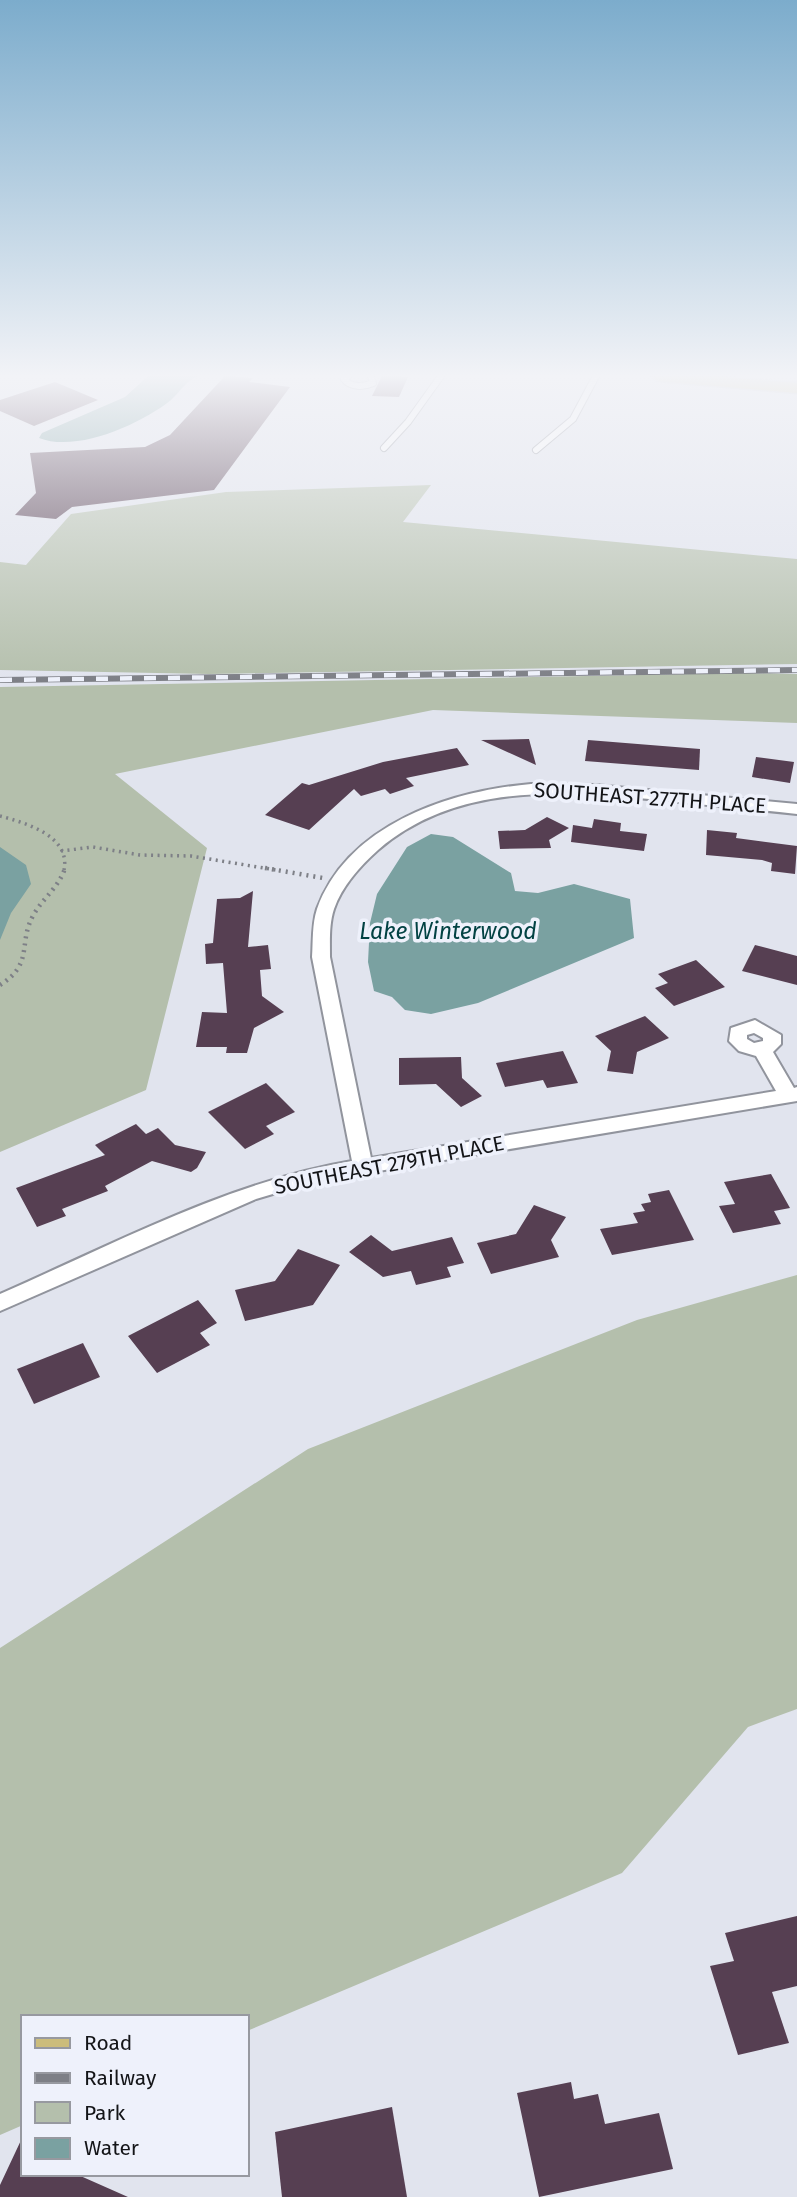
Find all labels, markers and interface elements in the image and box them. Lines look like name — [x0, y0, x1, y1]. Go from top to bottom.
street label: SOUTHEAST 277TH PLACE — [533, 777, 767, 819]
water label: Lake Winterwood — [359, 917, 537, 945]
street label: SOUTHEAST 279TH PLACE — [272, 1130, 506, 1200]
legend — [21, 2015, 248, 2176]
text: Road — [84, 2030, 132, 2056]
text: Railway — [84, 2065, 157, 2091]
text: Park — [84, 2100, 126, 2126]
text: Water — [84, 2135, 139, 2161]

